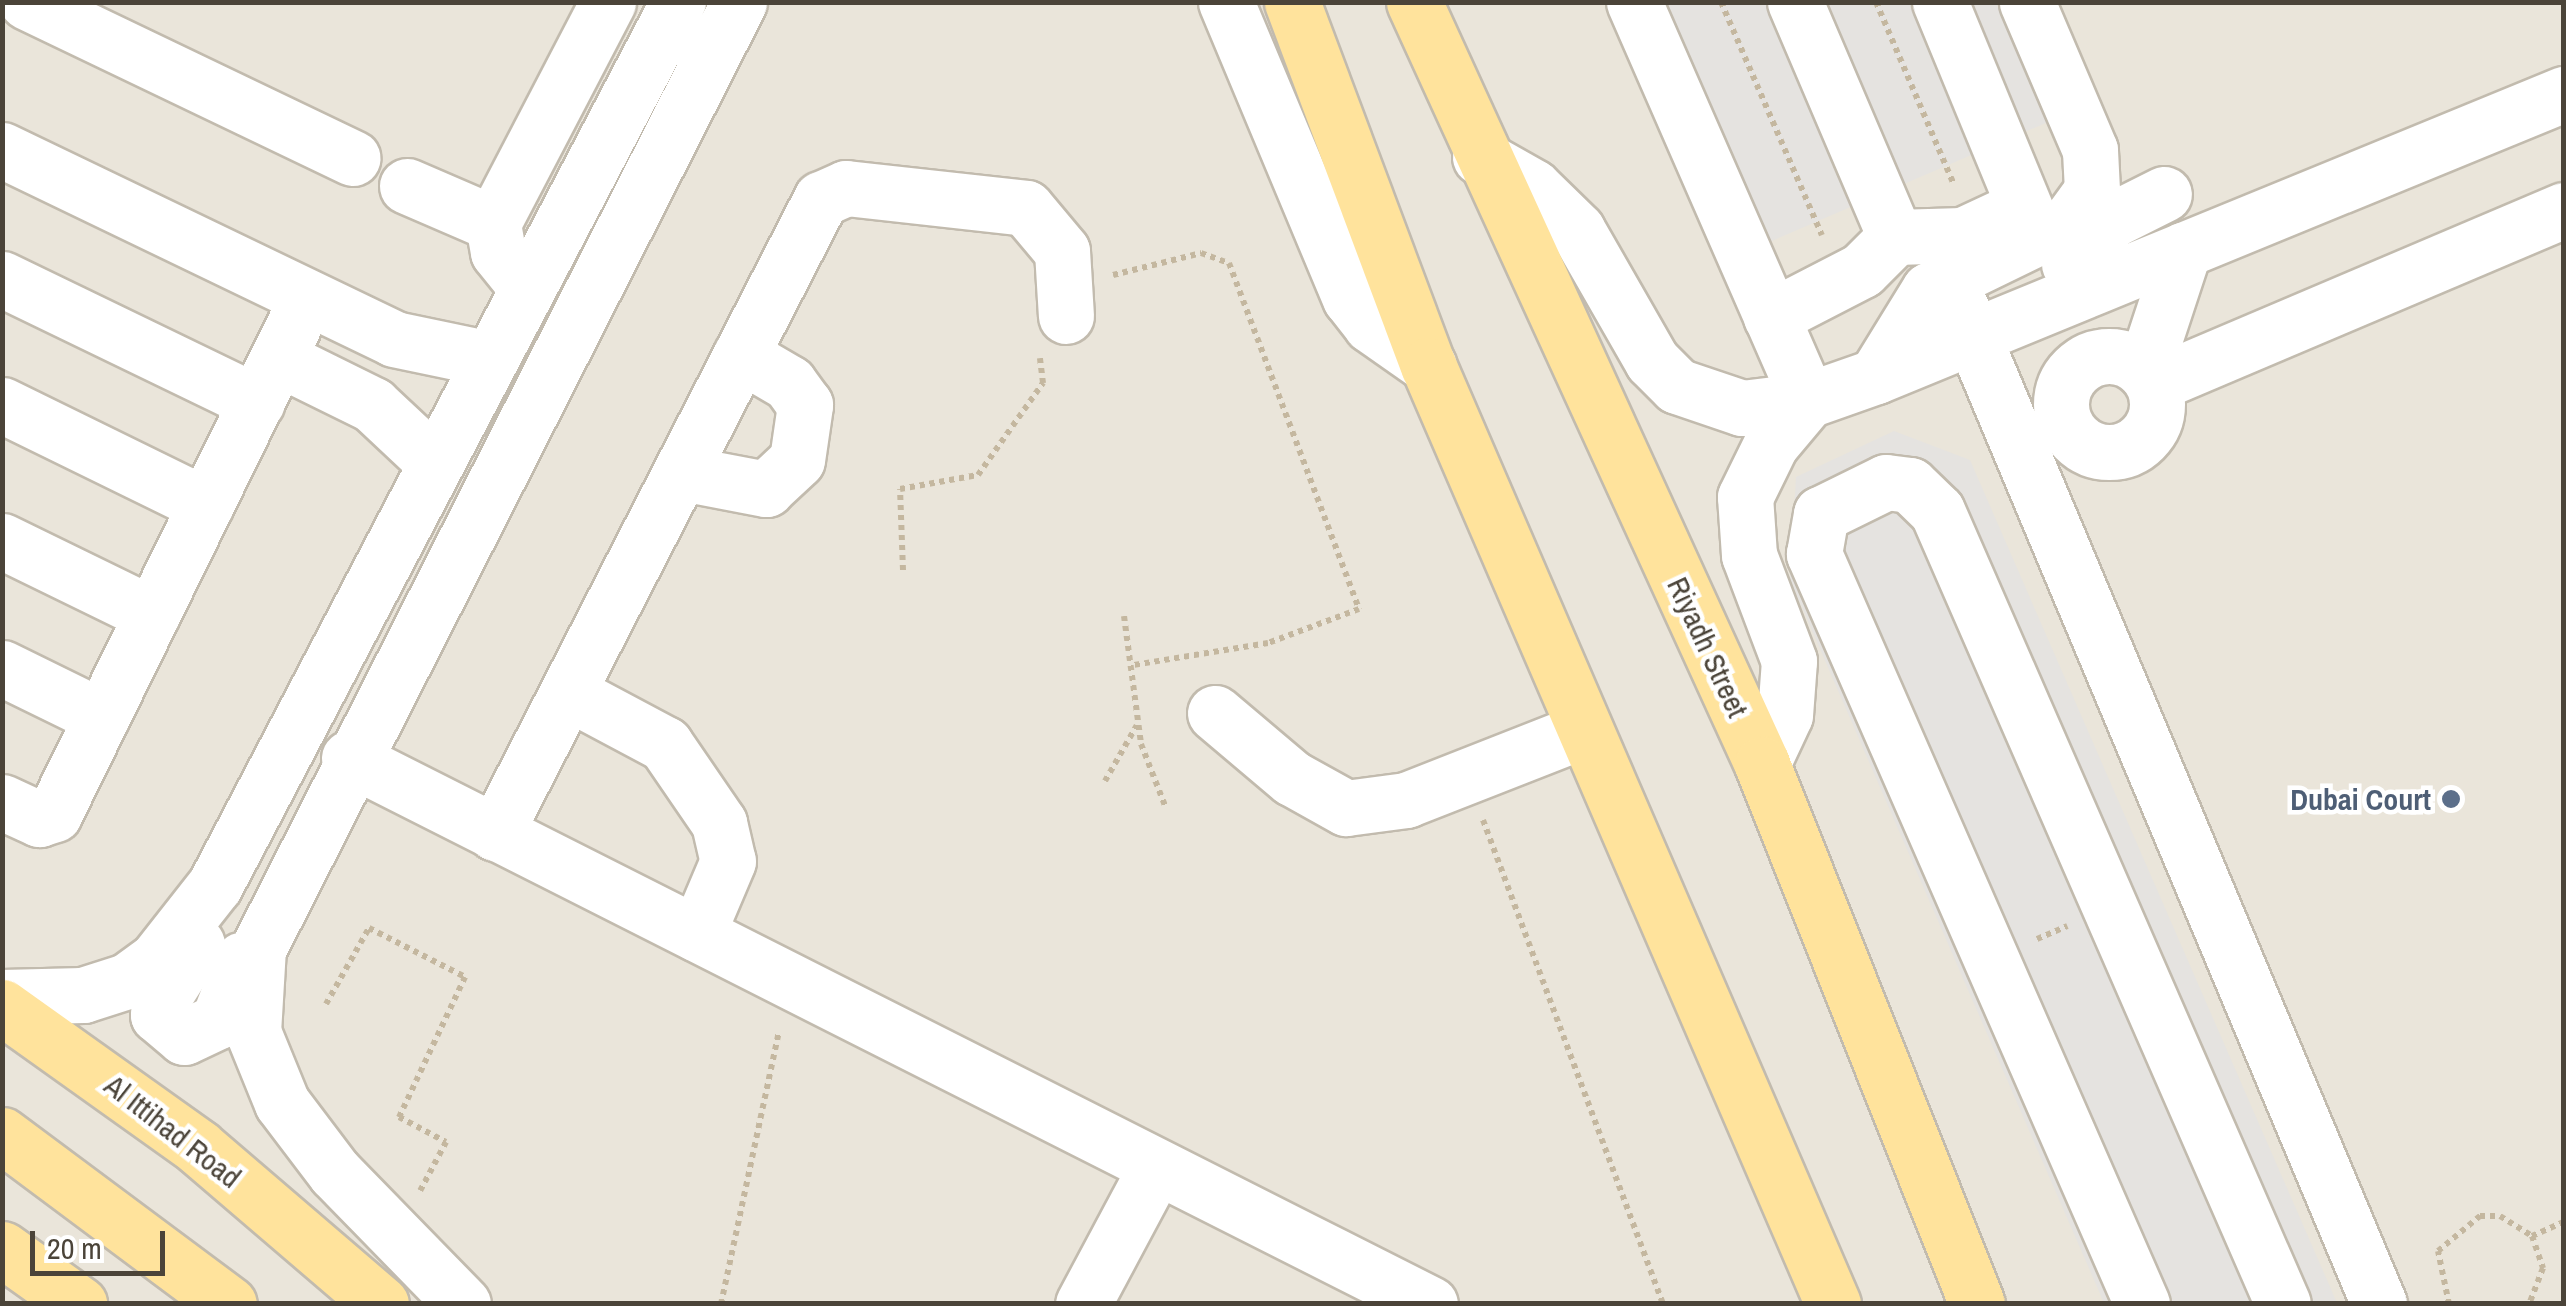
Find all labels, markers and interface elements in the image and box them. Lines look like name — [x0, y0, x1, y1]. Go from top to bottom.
street label: Riyadh Street — [1660, 571, 1756, 723]
place label: Dubai Court — [2290, 781, 2431, 817]
marker: Dubai Court — [2440, 788, 2462, 810]
street label: Al Ittihad Road — [98, 1067, 248, 1195]
scale bar — [35, 1211, 170, 1273]
text: 20 m — [47, 1228, 102, 1268]

